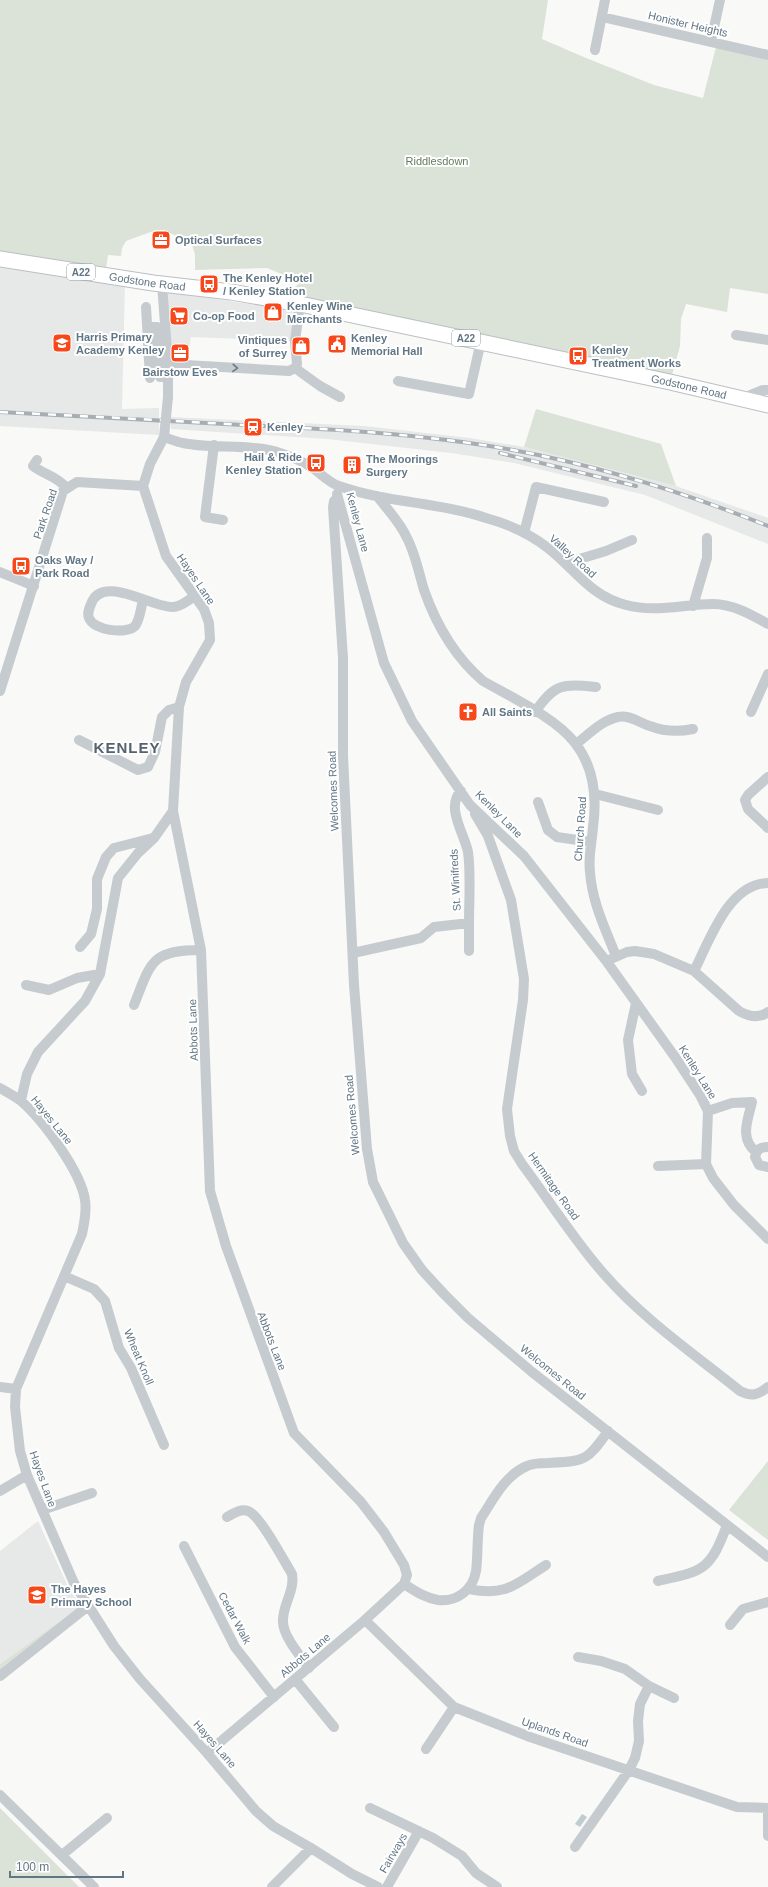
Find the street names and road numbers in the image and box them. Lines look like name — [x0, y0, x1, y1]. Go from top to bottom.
street label: Honister Heights — [647, 9, 729, 39]
road number: A22 — [67, 264, 95, 280]
street label: Godstone Road — [108, 270, 186, 293]
road number: A22 — [452, 330, 480, 346]
street label: Godstone Road — [650, 372, 728, 401]
street label: Park Road — [31, 487, 59, 541]
street label: Kenley Lane — [344, 491, 372, 553]
street label: Valley Road — [547, 532, 599, 580]
street label: Hayes Lane — [175, 551, 217, 607]
street label: Welcomes Road — [326, 751, 340, 831]
street label: Kenley Lane — [473, 788, 525, 840]
street label: Church Road — [572, 796, 588, 862]
street label: St. Winifreds — [447, 848, 463, 911]
street label: Abbots Lane — [186, 999, 200, 1061]
street label: Kenley Lane — [677, 1043, 719, 1101]
street label: Welcomes Road — [343, 1074, 361, 1156]
street label: Hayes Lane — [29, 1093, 75, 1147]
street label: Hermitage Road — [526, 1150, 582, 1222]
street label: Abbots Lane — [255, 1310, 289, 1372]
street label: Wheat Knoll — [122, 1327, 156, 1387]
street label: Welcomes Road — [518, 1342, 588, 1402]
street label: Hayes Lane — [27, 1449, 59, 1509]
street label: Cedar Walk — [216, 1590, 254, 1646]
street label: Abbots Lane — [277, 1631, 333, 1679]
street label: Uplands Road — [520, 1715, 590, 1749]
street label: Hayes Lane — [191, 1718, 239, 1770]
street label: Fairways — [377, 1831, 409, 1875]

